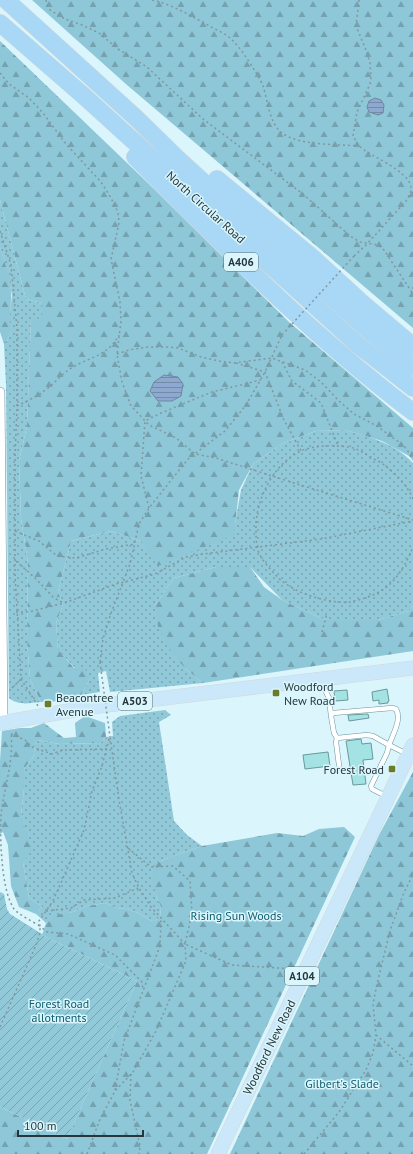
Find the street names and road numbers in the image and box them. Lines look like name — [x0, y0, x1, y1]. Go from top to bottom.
street label: North Circular Road — [163, 168, 249, 246]
road number: A406 — [224, 253, 258, 271]
road number: A503 — [118, 692, 152, 710]
road number: A104 — [285, 967, 319, 985]
street label: Woodford New Road — [240, 997, 298, 1097]

